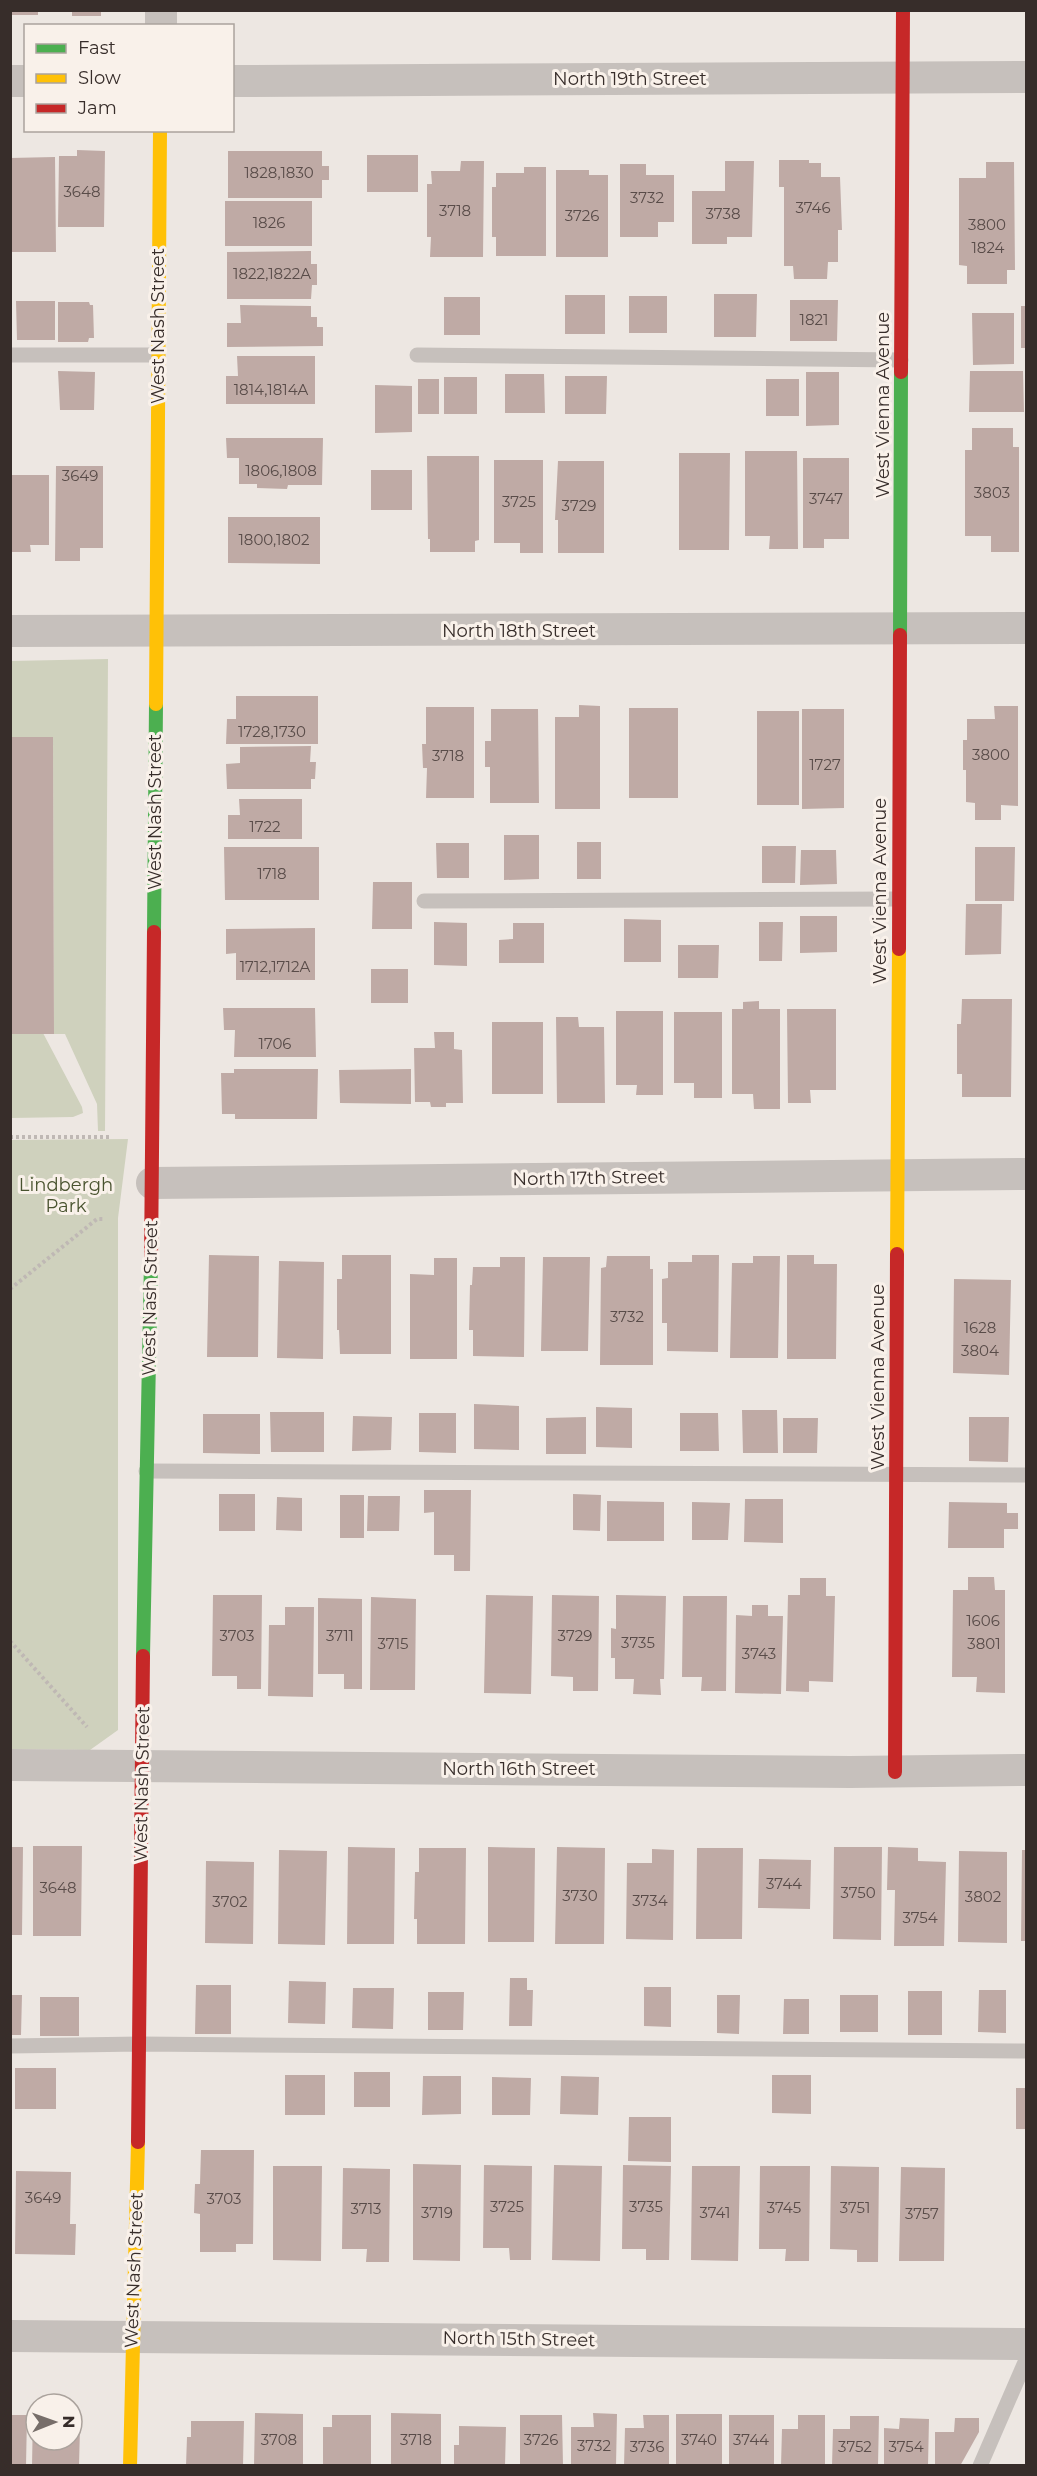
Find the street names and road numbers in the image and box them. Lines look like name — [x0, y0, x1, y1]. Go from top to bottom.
street label: North 19th Street — [553, 68, 707, 90]
street label: West Nash Street — [147, 248, 169, 404]
street label: West Vienna Avenue — [872, 312, 894, 498]
street label: North 18th Street — [442, 620, 596, 642]
street label: West Nash Street — [144, 734, 166, 890]
street label: West Vienna Avenue — [869, 798, 891, 984]
street label: North 17th Street — [512, 1166, 666, 1190]
street label: West Nash Street — [138, 1220, 162, 1376]
street label: West Vienna Avenue — [867, 1284, 889, 1470]
street label: West Nash Street — [130, 1706, 154, 1862]
street label: North 16th Street — [442, 1758, 596, 1780]
street label: West Nash Street — [120, 2192, 148, 2348]
street label: North 15th Street — [442, 2327, 596, 2351]

